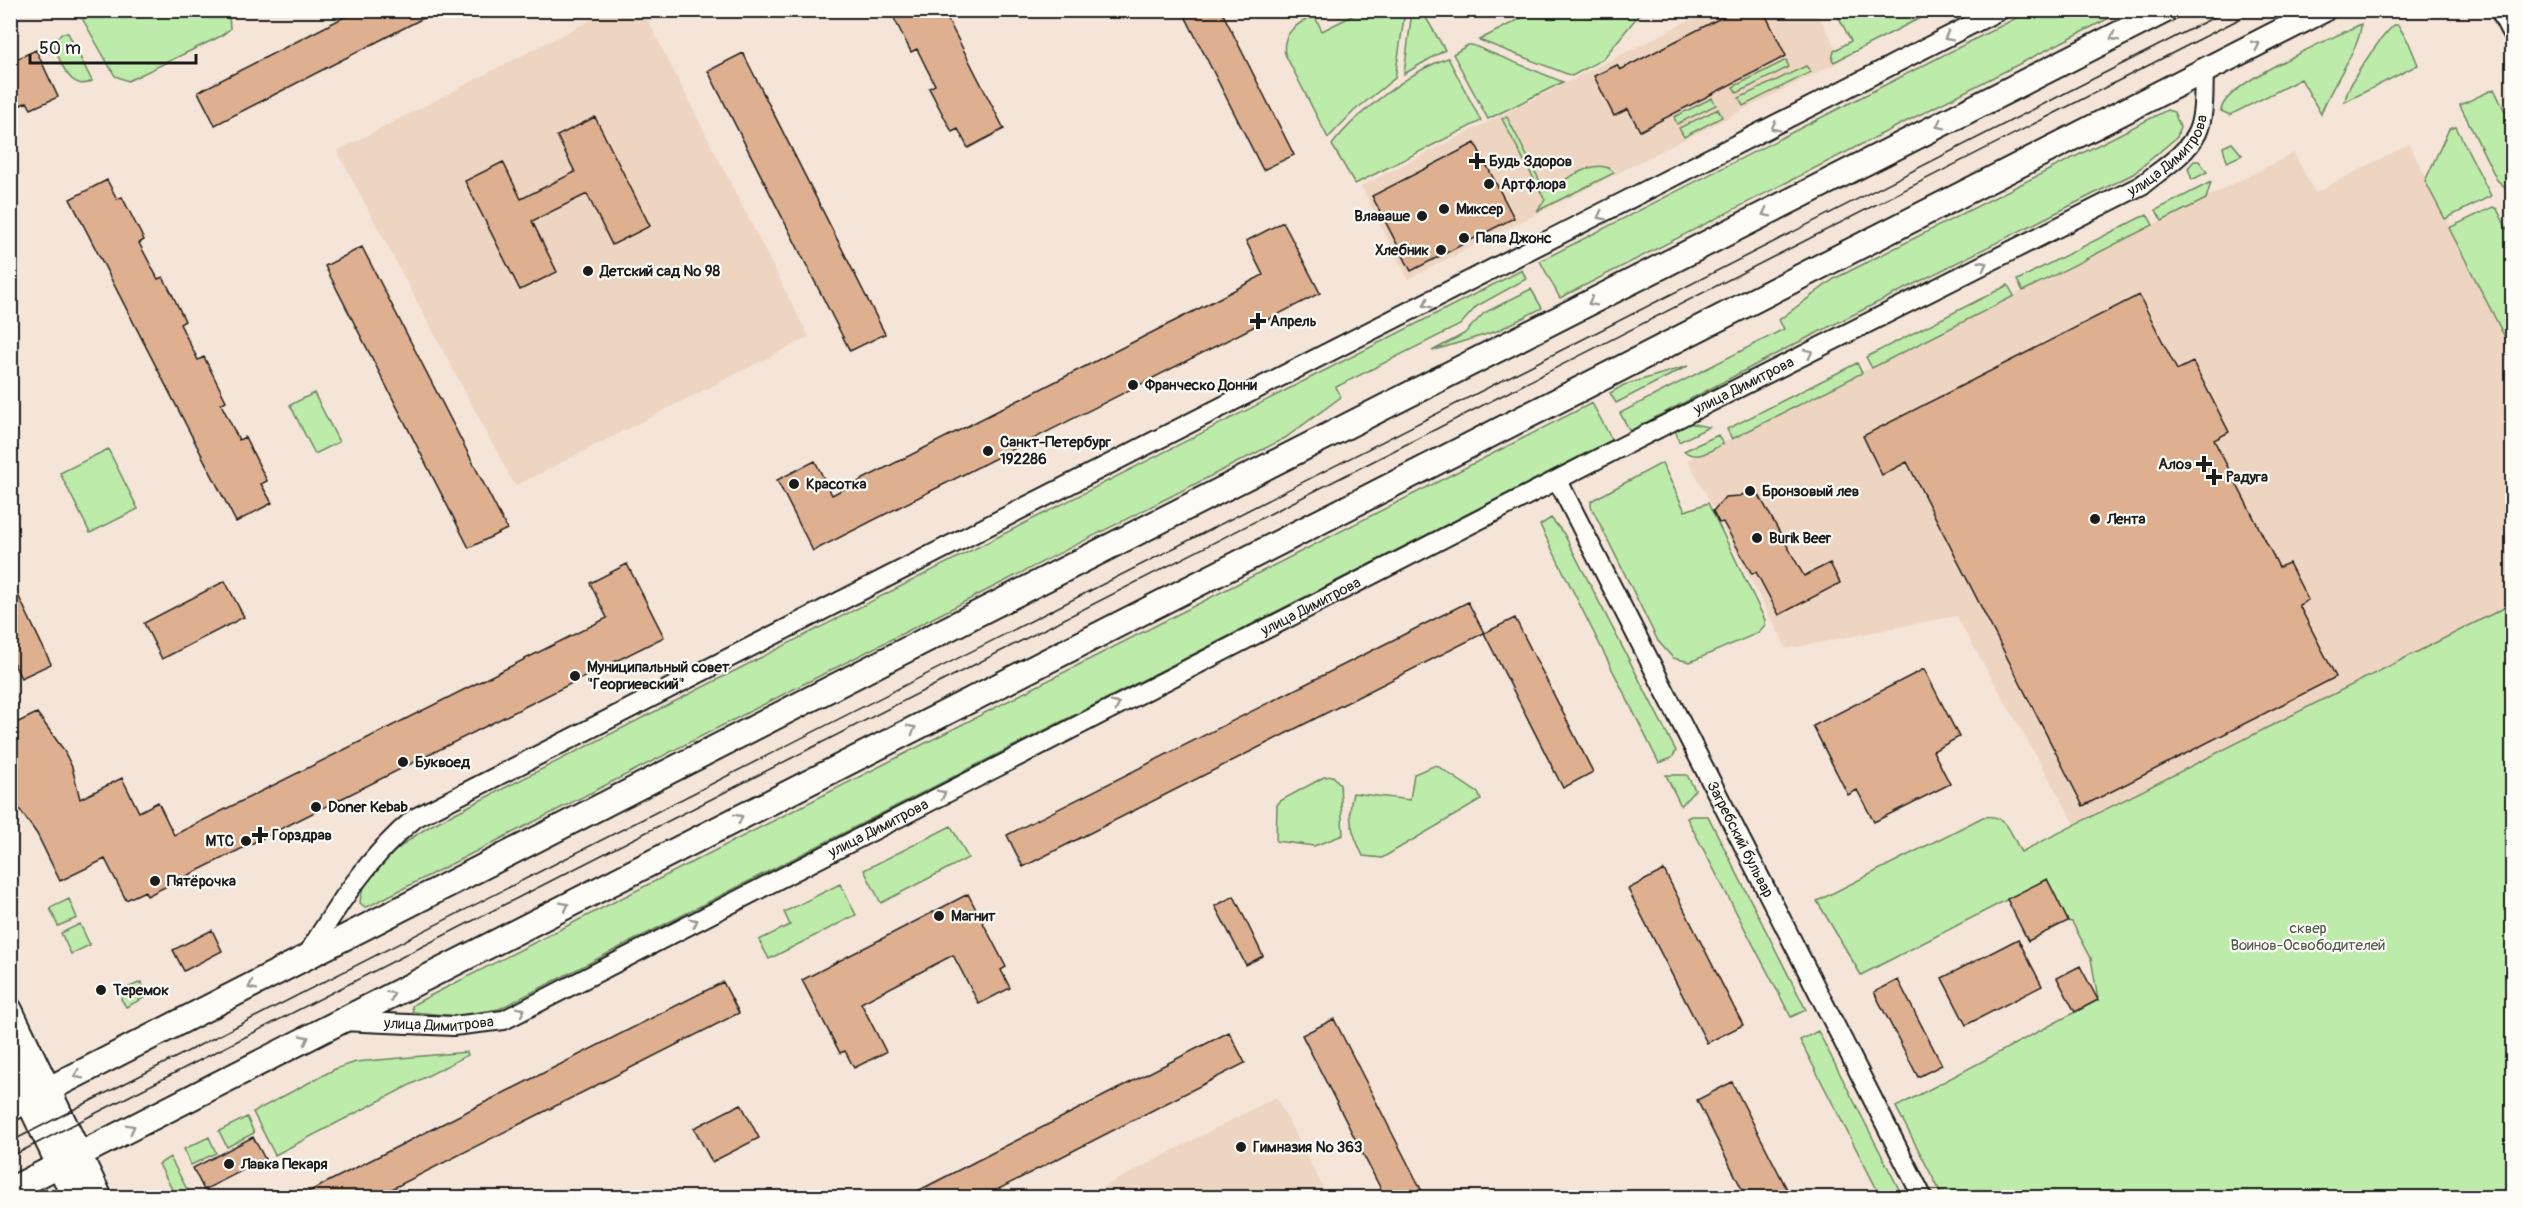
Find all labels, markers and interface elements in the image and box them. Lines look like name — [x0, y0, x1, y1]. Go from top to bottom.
scale bar — [30, 27, 196, 65]
one-way arrow — [1943, 30, 1954, 42]
one-way arrow — [2109, 30, 2120, 41]
text: 50 m — [39, 37, 81, 60]
one-way arrow — [2250, 41, 2260, 52]
street label: улица Димитрова — [2123, 113, 2211, 201]
one-way arrow — [1935, 118, 1946, 129]
one-way arrow — [1771, 120, 1781, 131]
place label: Будь Здоров — [1489, 152, 1572, 171]
marker: Будь Здоров — [1470, 154, 1484, 168]
place label: Артфлора — [1501, 175, 1566, 194]
marker: Артфлора — [1482, 177, 1496, 191]
place label: Миксер — [1456, 200, 1503, 219]
marker: Миксер — [1437, 202, 1451, 216]
one-way arrow — [1761, 206, 1772, 218]
place label: Влаваше — [1354, 207, 1411, 226]
marker: Влаваше — [1415, 209, 1429, 223]
one-way arrow — [1597, 209, 1608, 220]
place label: Папа Джонс — [1476, 229, 1552, 248]
marker: Папа Джонс — [1457, 231, 1471, 245]
place label: Хлебник — [1375, 241, 1429, 260]
marker: Хлебник — [1434, 243, 1448, 257]
one-way arrow — [1977, 261, 1987, 272]
place label: Детский сад № 98 — [599, 262, 720, 281]
marker: Детский сад № 98 — [581, 264, 595, 278]
one-way arrow — [1587, 294, 1598, 306]
one-way arrow — [1423, 297, 1434, 308]
place label: Апрель — [1270, 312, 1317, 331]
marker: Апрель — [1251, 314, 1265, 328]
one-way arrow — [1803, 348, 1814, 360]
street label: улица Димитрова — [1689, 352, 1797, 419]
place label: Франческо Донни — [1144, 376, 1257, 395]
marker: Франческо Донни — [1126, 378, 1140, 392]
place label: Санкт-Петербург 192286 — [1000, 433, 1112, 469]
marker: Санкт-Петербург 192286 — [981, 444, 995, 458]
place label: Алоэ — [2158, 455, 2192, 474]
marker: Алоэ — [2197, 457, 2211, 471]
place label: Радуга — [2226, 468, 2268, 487]
marker: Радуга — [2207, 470, 2221, 484]
place label: Красотка — [806, 475, 867, 494]
marker: Красотка — [787, 477, 801, 491]
place label: Бронзовый лев — [1762, 482, 1859, 501]
marker: Бронзовый лев — [1743, 484, 1757, 498]
place label: Лента — [2106, 510, 2145, 529]
marker: Лента — [2088, 512, 2102, 526]
place label: Burik Beer — [1769, 529, 1832, 548]
marker: Burik Beer — [1750, 531, 1764, 545]
street label: улица Димитрова — [1256, 573, 1364, 640]
place label: Муниципальный совет "Георгиевский" — [587, 658, 730, 694]
marker: Муниципальный совет "Георгиевский" — [568, 669, 582, 683]
one-way arrow — [1110, 701, 1121, 713]
one-way arrow — [906, 725, 917, 736]
place label: Буквоед — [415, 753, 471, 772]
marker: Буквоед — [396, 755, 410, 769]
street label: Загребский бульвар — [1703, 778, 1778, 901]
one-way arrow — [936, 790, 947, 801]
street label: улица Димитрова — [824, 795, 931, 862]
place label: Doner Kebab — [328, 798, 408, 817]
marker: Doner Kebab — [309, 800, 323, 814]
one-way arrow — [732, 813, 743, 825]
place label: Горздрав — [272, 826, 332, 845]
marker: Горздрав — [253, 828, 267, 842]
place label: МТС — [206, 832, 234, 851]
marker: МТС — [239, 834, 253, 848]
place label: Пятёрочка — [167, 872, 236, 891]
marker: Пятёрочка — [148, 874, 162, 888]
one-way arrow — [559, 902, 570, 914]
place label: Магнит — [951, 907, 996, 926]
marker: Магнит — [932, 909, 946, 923]
one-way arrow — [688, 917, 699, 929]
park label: сквер Воинов-Освободителей — [2231, 919, 2385, 955]
one-way arrow — [248, 979, 258, 990]
place label: Теремок — [112, 981, 169, 1000]
marker: Теремок — [94, 983, 108, 997]
one-way arrow — [385, 991, 396, 1002]
one-way arrow — [515, 1007, 525, 1018]
street label: улица Димитрова — [383, 1012, 495, 1036]
one-way arrow — [298, 1035, 309, 1046]
one-way arrow — [74, 1067, 85, 1079]
one-way arrow — [125, 1124, 136, 1135]
place label: Гимназия № 363 — [1253, 1138, 1362, 1157]
marker: Гимназия № 363 — [1234, 1140, 1248, 1154]
place label: Лавка Пекаря — [240, 1155, 328, 1174]
marker: Лавка Пекаря — [222, 1157, 236, 1171]

